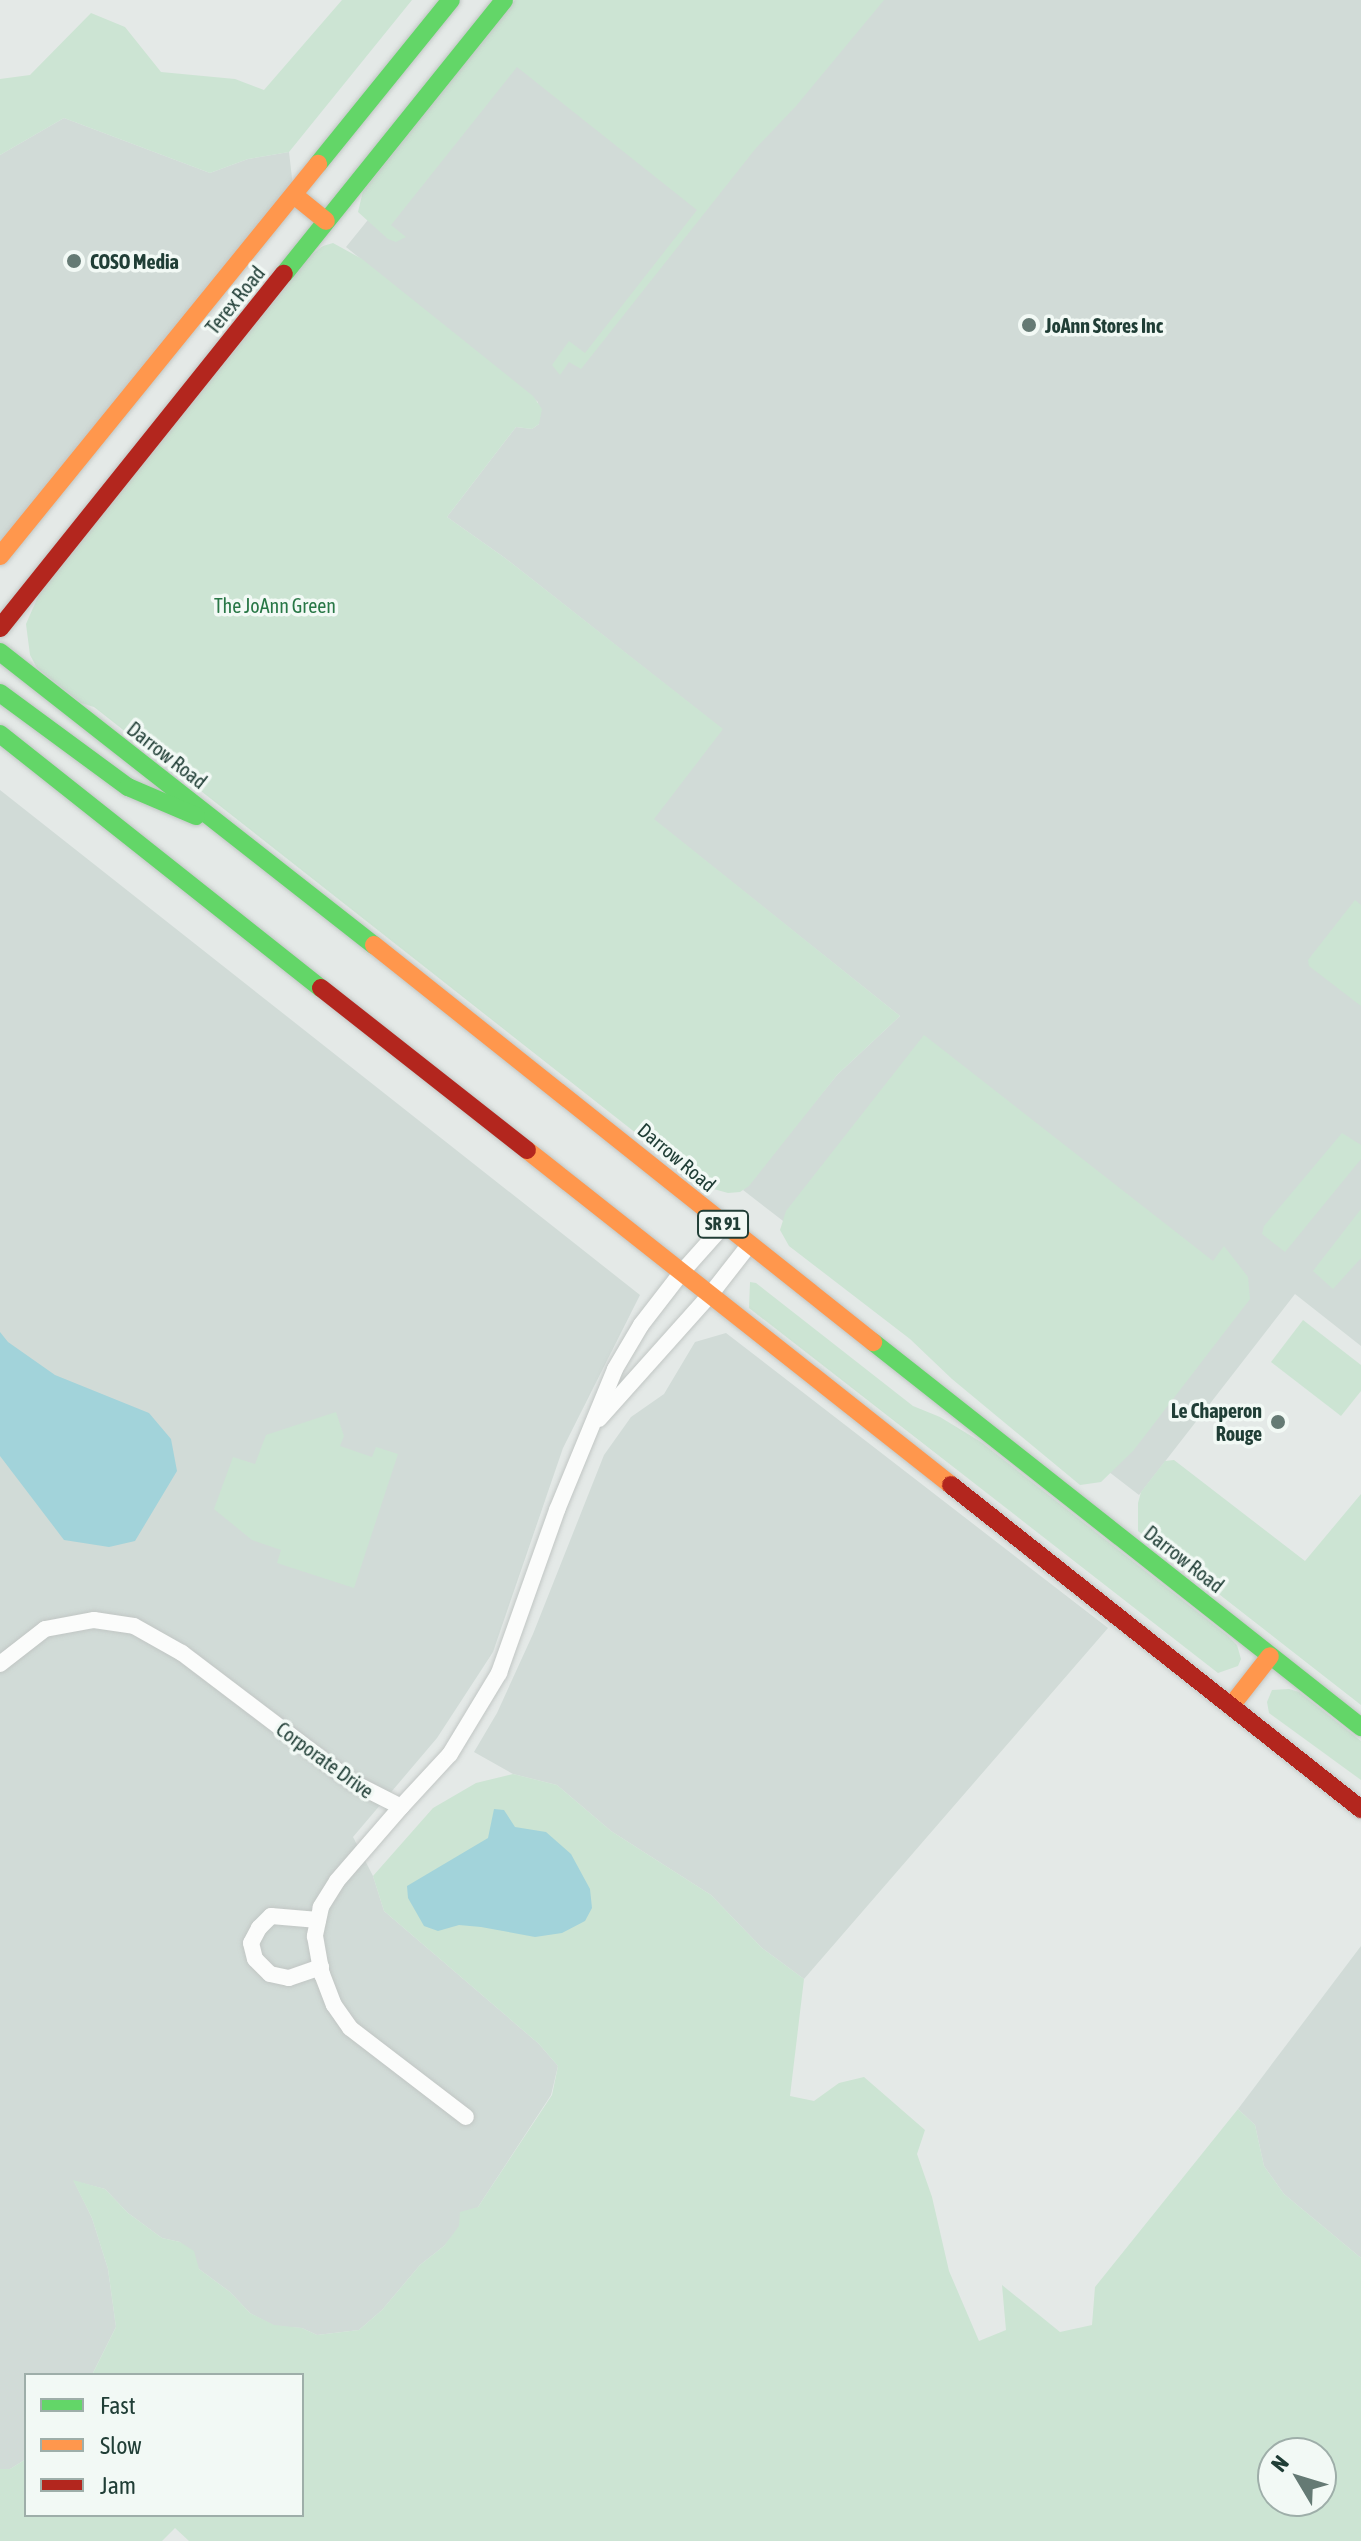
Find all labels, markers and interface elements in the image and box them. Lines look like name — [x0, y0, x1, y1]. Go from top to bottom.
place label: COSO Media — [90, 249, 179, 273]
marker: COSO Media — [65, 252, 83, 270]
street label: Terex Road — [200, 261, 270, 339]
place label: JoAnn Stores Inc — [1045, 313, 1163, 337]
marker: JoAnn Stores Inc — [1020, 316, 1038, 334]
park label: The JoAnn Green — [214, 593, 336, 617]
street label: Darrow Road — [122, 716, 212, 794]
street label: Darrow Road — [633, 1117, 721, 1197]
road number: SR 91 — [697, 1210, 749, 1238]
place label: Le Chaperon Rouge — [1171, 1398, 1262, 1445]
marker: Le Chaperon Rouge — [1269, 1413, 1287, 1431]
street label: Darrow Road — [1139, 1520, 1229, 1598]
street label: Corporate Drive — [272, 1717, 378, 1803]
legend — [24, 2373, 304, 2517]
text: Fast — [100, 2392, 136, 2419]
text: Slow — [100, 2432, 142, 2459]
north arrow — [1257, 2437, 1337, 2517]
text: N — [1265, 2450, 1294, 2477]
text: Jam — [100, 2472, 136, 2499]

